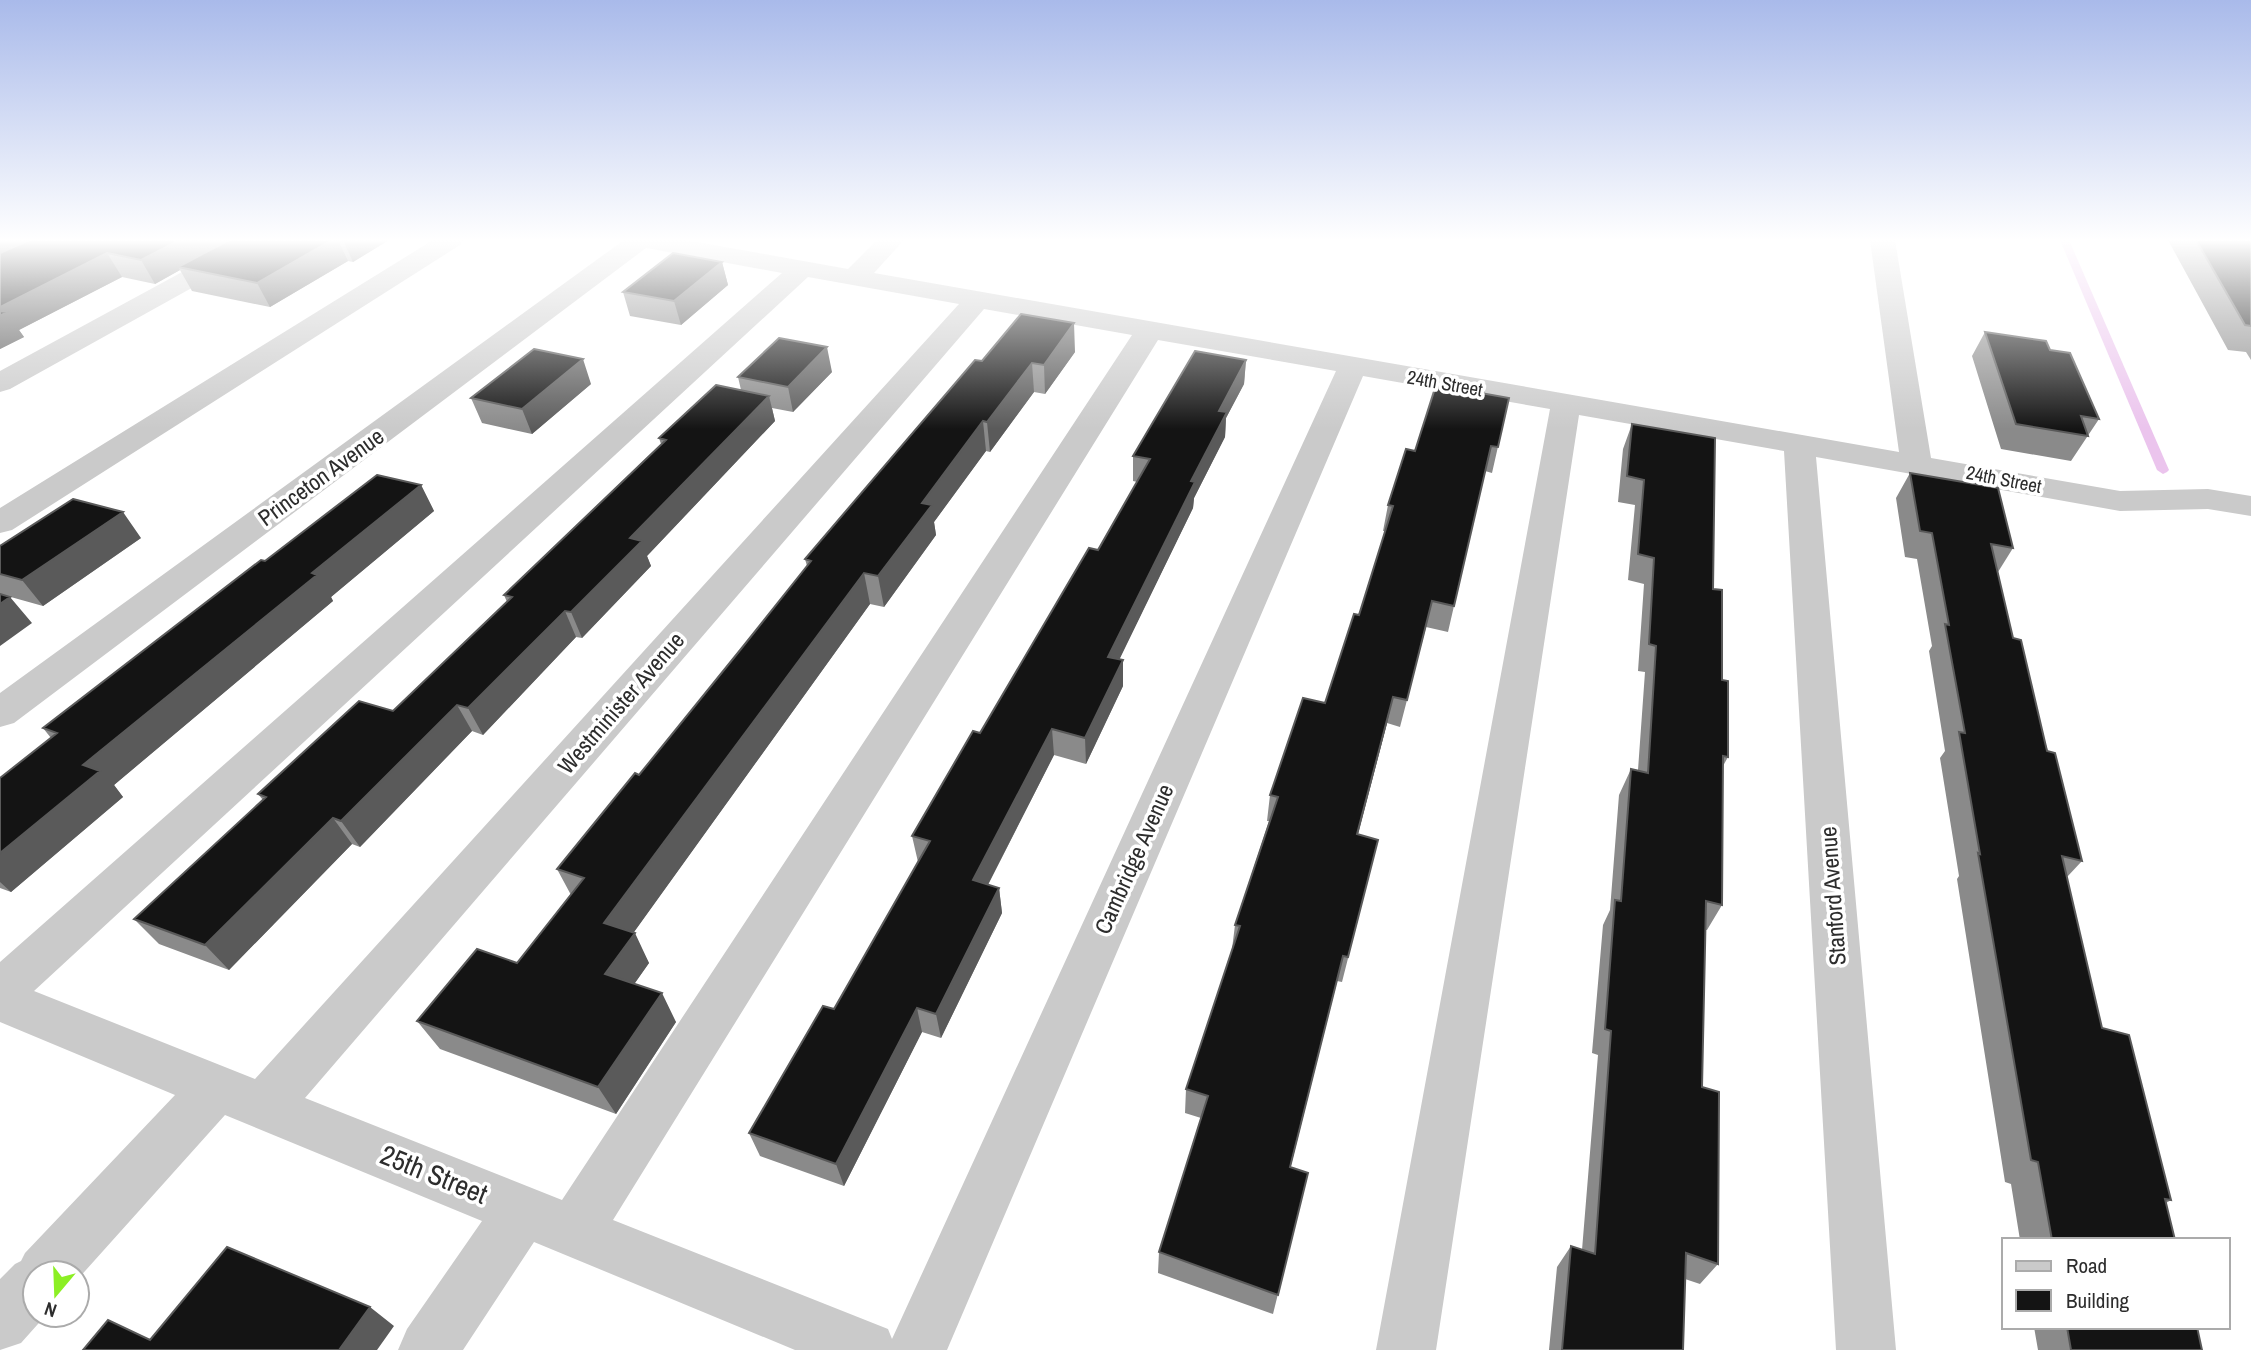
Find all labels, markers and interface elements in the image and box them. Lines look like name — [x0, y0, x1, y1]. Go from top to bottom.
street label: 24th Street — [1405, 364, 1485, 403]
street label: Princeton Avenue — [251, 420, 390, 533]
street label: 24th Street — [1964, 459, 2045, 499]
street label: Westminister Avenue — [550, 625, 691, 780]
street label: Cambridge Avenue — [1087, 779, 1180, 939]
street label: Stanford Avenue — [1812, 826, 1853, 967]
street label: 25th Street — [375, 1135, 493, 1213]
legend — [2002, 1238, 2230, 1329]
text: Road — [2066, 1251, 2107, 1280]
north arrow — [21, 1259, 91, 1329]
text: Building — [2066, 1286, 2130, 1315]
text: N — [41, 1296, 60, 1324]

